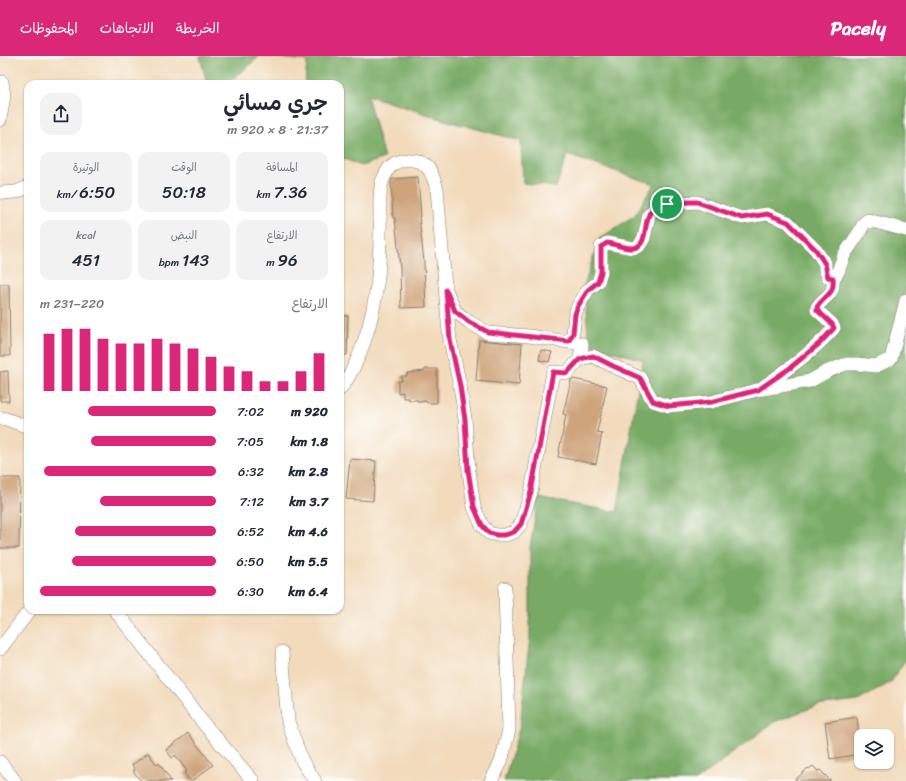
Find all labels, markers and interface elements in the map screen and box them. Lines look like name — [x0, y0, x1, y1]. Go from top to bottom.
text: Pacely — [831, 12, 886, 45]
text: المحفوظات — [20, 16, 78, 41]
text: الاتجاهات — [100, 16, 154, 41]
text: الخريطة — [176, 16, 219, 41]
text: جري مسائي — [223, 83, 328, 122]
button: share — [40, 93, 82, 135]
text: 21:37 · 8 × 920 m — [227, 118, 328, 141]
text: الوتيرة — [73, 158, 99, 177]
text: الوقت — [171, 158, 197, 177]
text: المسافة — [266, 158, 298, 177]
text: 6:50 — [79, 177, 115, 207]
text: 50:18 — [162, 177, 206, 207]
text: 7.36 — [274, 177, 308, 207]
text: /km — [57, 185, 79, 204]
text: km — [256, 185, 274, 204]
pin — [650, 187, 684, 221]
icon: arrive — [656, 193, 678, 215]
text: kcal — [76, 226, 96, 245]
text: النبض — [171, 226, 197, 245]
text: الارتفاع — [267, 226, 297, 245]
text: 451 — [72, 245, 100, 275]
text: 143 — [182, 245, 209, 275]
text: 96 — [278, 245, 298, 275]
text: bpm — [159, 253, 182, 272]
text: m — [266, 253, 278, 272]
text: 220–231 m — [40, 292, 104, 315]
text: الارتفاع — [292, 292, 328, 315]
text: 7:02 — [237, 400, 264, 423]
text: 920 m — [291, 400, 328, 423]
text: 7:05 — [236, 430, 264, 453]
text: 1.8 km — [290, 430, 328, 453]
text: 6:32 — [238, 460, 264, 483]
text: 2.8 km — [288, 460, 328, 483]
text: 7:12 — [240, 490, 264, 513]
text: 3.7 km — [289, 490, 328, 513]
text: 6:52 — [237, 520, 264, 543]
text: 4.6 km — [288, 520, 328, 543]
text: 6:50 — [237, 550, 264, 573]
text: 5.5 km — [288, 550, 328, 573]
text: 6:30 — [237, 580, 264, 603]
text: 6.4 km — [288, 580, 328, 603]
map controls — [854, 729, 894, 769]
button: layers — [854, 729, 894, 769]

